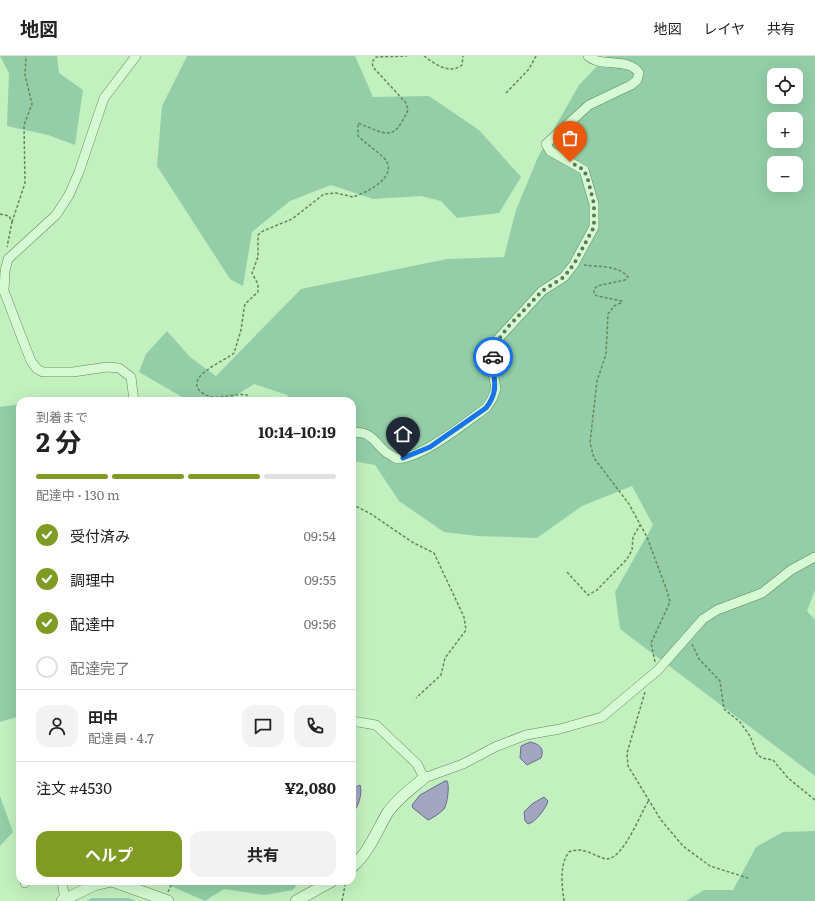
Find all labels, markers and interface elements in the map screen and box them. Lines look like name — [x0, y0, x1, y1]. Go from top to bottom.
text: 地図 — [20, 14, 58, 42]
text: 地図 — [653, 18, 681, 38]
text: レイヤ — [703, 18, 745, 38]
text: 共有 — [767, 18, 795, 38]
map controls — [767, 68, 803, 192]
button: locate — [767, 68, 803, 104]
button: + — [767, 112, 803, 148]
pin — [553, 121, 587, 162]
icon: bag — [559, 127, 581, 149]
button: − — [767, 156, 803, 192]
courier — [473, 337, 513, 377]
icon: car — [482, 346, 504, 368]
text: 到着まで — [36, 407, 88, 426]
pin — [386, 417, 420, 458]
text: 10:14–10:19 — [258, 420, 336, 443]
text: 2 分 — [36, 421, 81, 460]
icon: home — [392, 423, 414, 445]
text: 配達中 · 130 m — [36, 485, 120, 504]
icon: check — [36, 524, 58, 546]
text: 受付済み — [70, 524, 130, 547]
text: 09:54 — [304, 526, 336, 545]
icon: check — [36, 568, 58, 590]
text: 調理中 — [70, 568, 115, 591]
text: 09:55 — [304, 570, 336, 589]
icon: check — [36, 612, 58, 634]
text: 配達中 — [70, 612, 115, 635]
text: 09:56 — [304, 614, 336, 633]
text: 配達完了 — [70, 656, 130, 679]
button: person — [36, 705, 78, 747]
text: 田中 — [88, 705, 118, 728]
button: chat — [242, 705, 284, 747]
button: phone — [294, 705, 336, 747]
text: 配達員 · 4.7 — [88, 728, 154, 747]
text: 注文 #4530 — [36, 776, 112, 799]
text: ¥2,080 — [285, 776, 336, 799]
button: ヘルプ — [36, 831, 182, 877]
button: 共有 — [190, 831, 336, 877]

